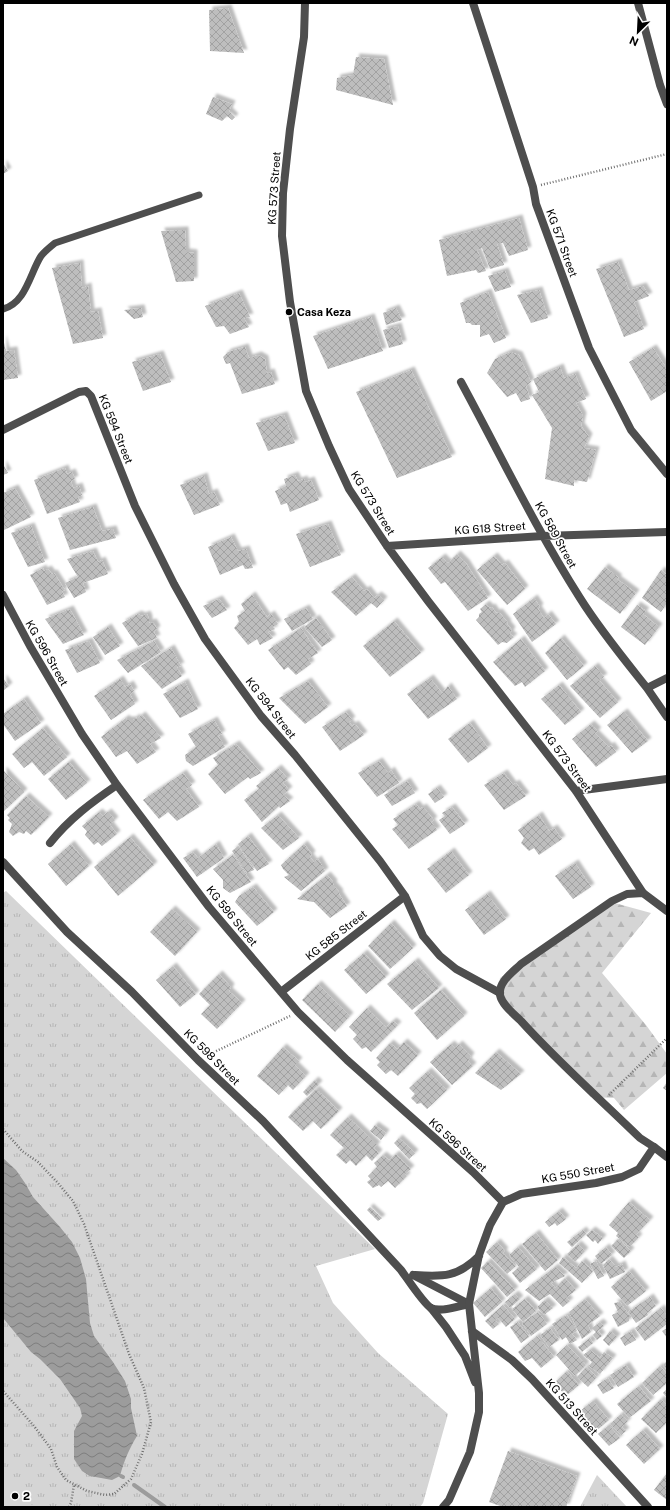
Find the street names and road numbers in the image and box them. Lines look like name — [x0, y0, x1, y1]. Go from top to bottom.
street label: KG 573 Street — [265, 151, 283, 225]
street label: KG 571 Street — [544, 207, 580, 279]
street label: KG 594 Street — [97, 393, 135, 465]
street label: KG 573 Street — [348, 469, 398, 537]
street label: KG 589 Street — [533, 500, 579, 570]
street label: KG 618 Street — [454, 520, 526, 536]
street label: KG 596 Street — [23, 618, 71, 688]
street label: KG 594 Street — [244, 675, 298, 741]
street label: KG 573 Street — [540, 728, 594, 794]
street label: KG 596 Street — [204, 884, 260, 948]
street label: KG 585 Street — [303, 907, 369, 963]
street label: KG 598 Street — [182, 1027, 242, 1087]
street label: KG 596 Street — [427, 1116, 489, 1174]
street label: KG 550 Street — [541, 1161, 615, 1185]
street label: KG 513 Street — [544, 1376, 600, 1438]

